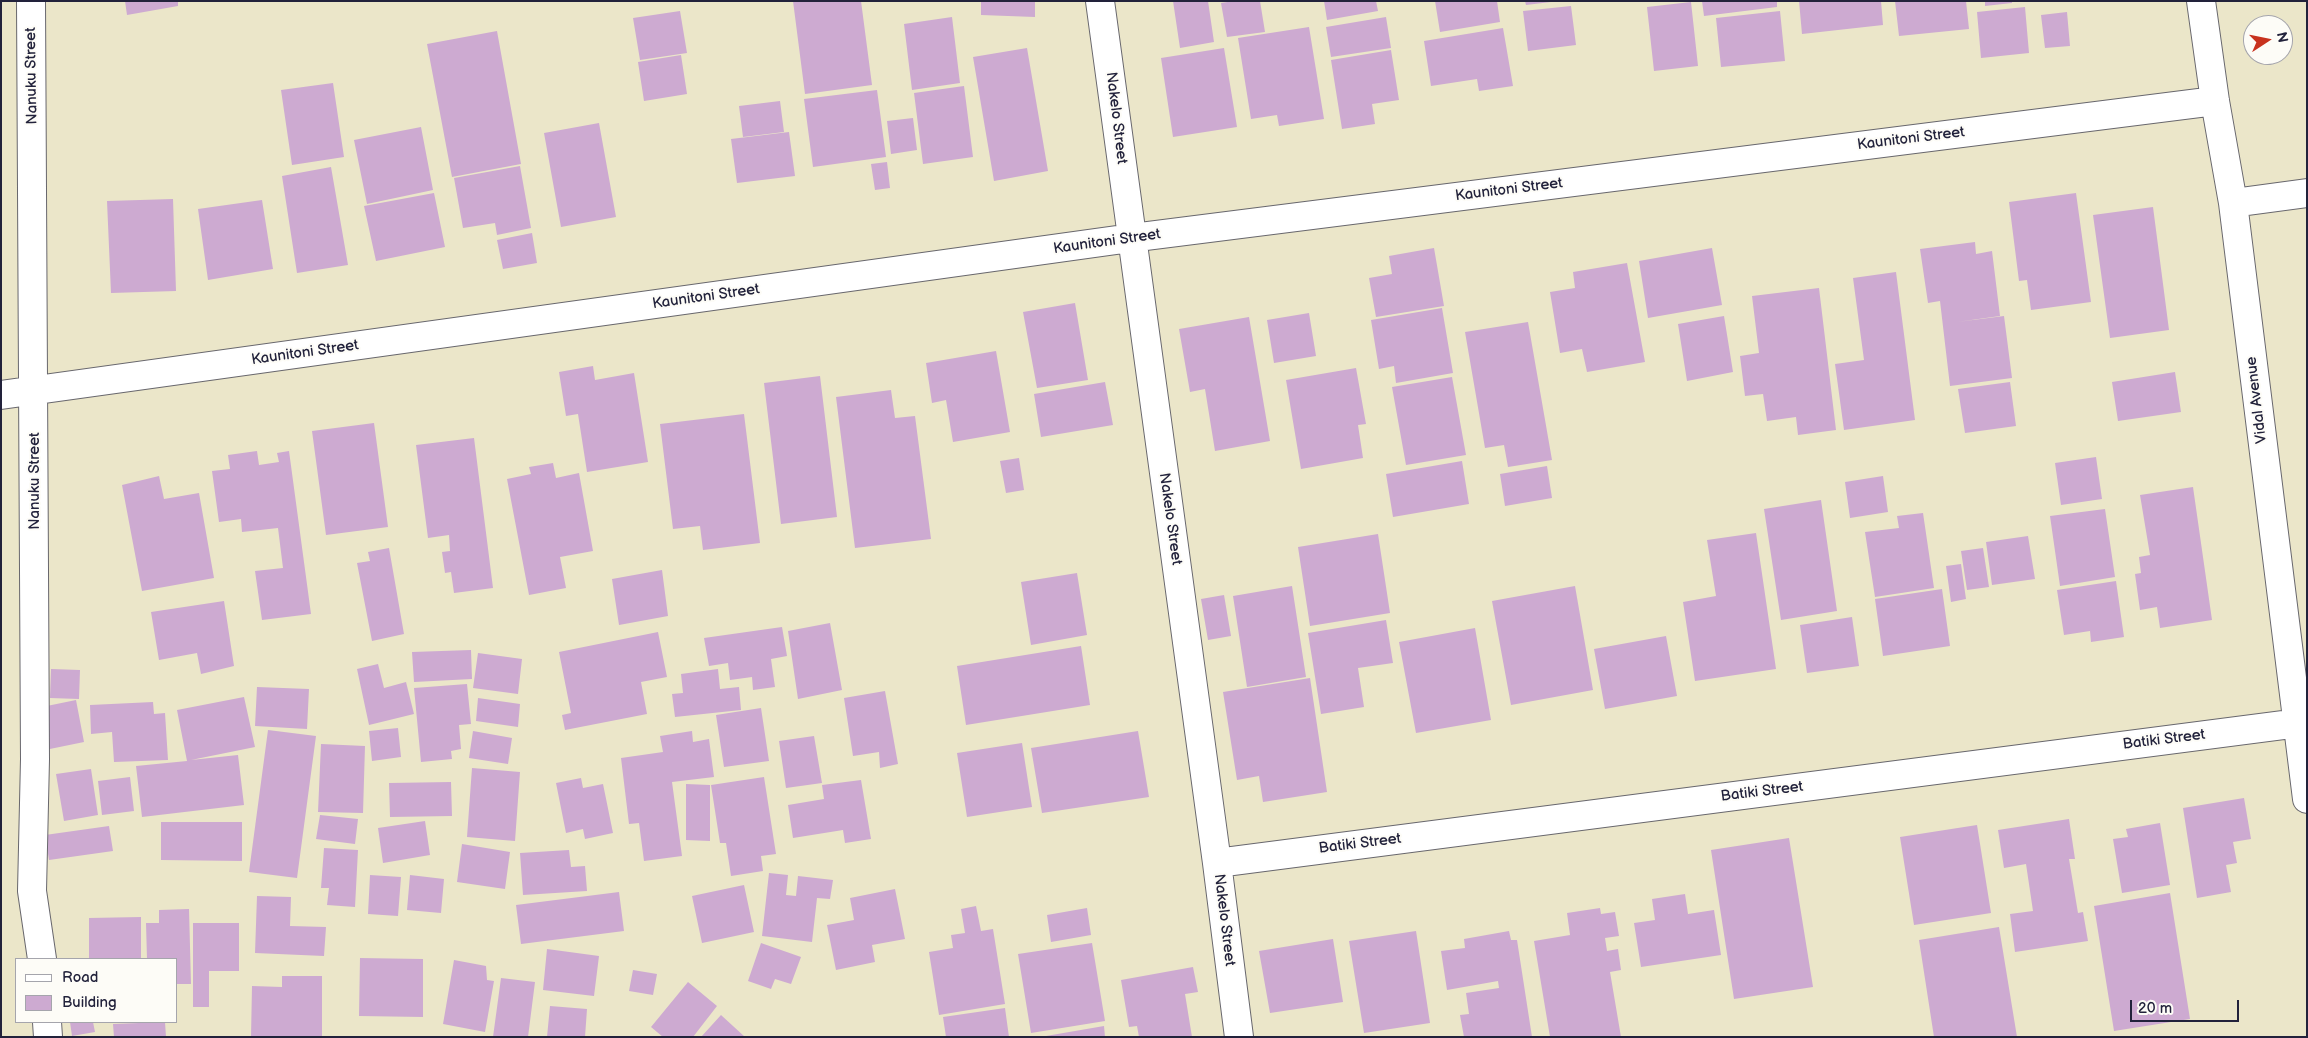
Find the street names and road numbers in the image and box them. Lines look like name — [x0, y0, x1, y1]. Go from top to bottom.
street label: Nanuku Street — [22, 27, 42, 125]
street label: Nakelo Street — [1101, 71, 1131, 165]
street label: Kaunitoni Street — [1856, 123, 1966, 155]
street label: Kaunitoni Street — [1454, 174, 1564, 206]
street label: Kaunitoni Street — [1052, 226, 1162, 258]
street label: Kaunitoni Street — [651, 281, 761, 313]
street label: Kaunitoni Street — [250, 337, 360, 369]
street label: Vidal Avenue — [2243, 355, 2271, 445]
street label: Nanuku Street — [26, 432, 44, 530]
street label: Nakelo Street — [1155, 472, 1185, 566]
street label: Batiki Street — [2122, 726, 2206, 754]
street label: Batiki Street — [1720, 778, 1804, 806]
street label: Batiki Street — [1318, 830, 1402, 858]
street label: Nakelo Street — [1209, 873, 1239, 967]

